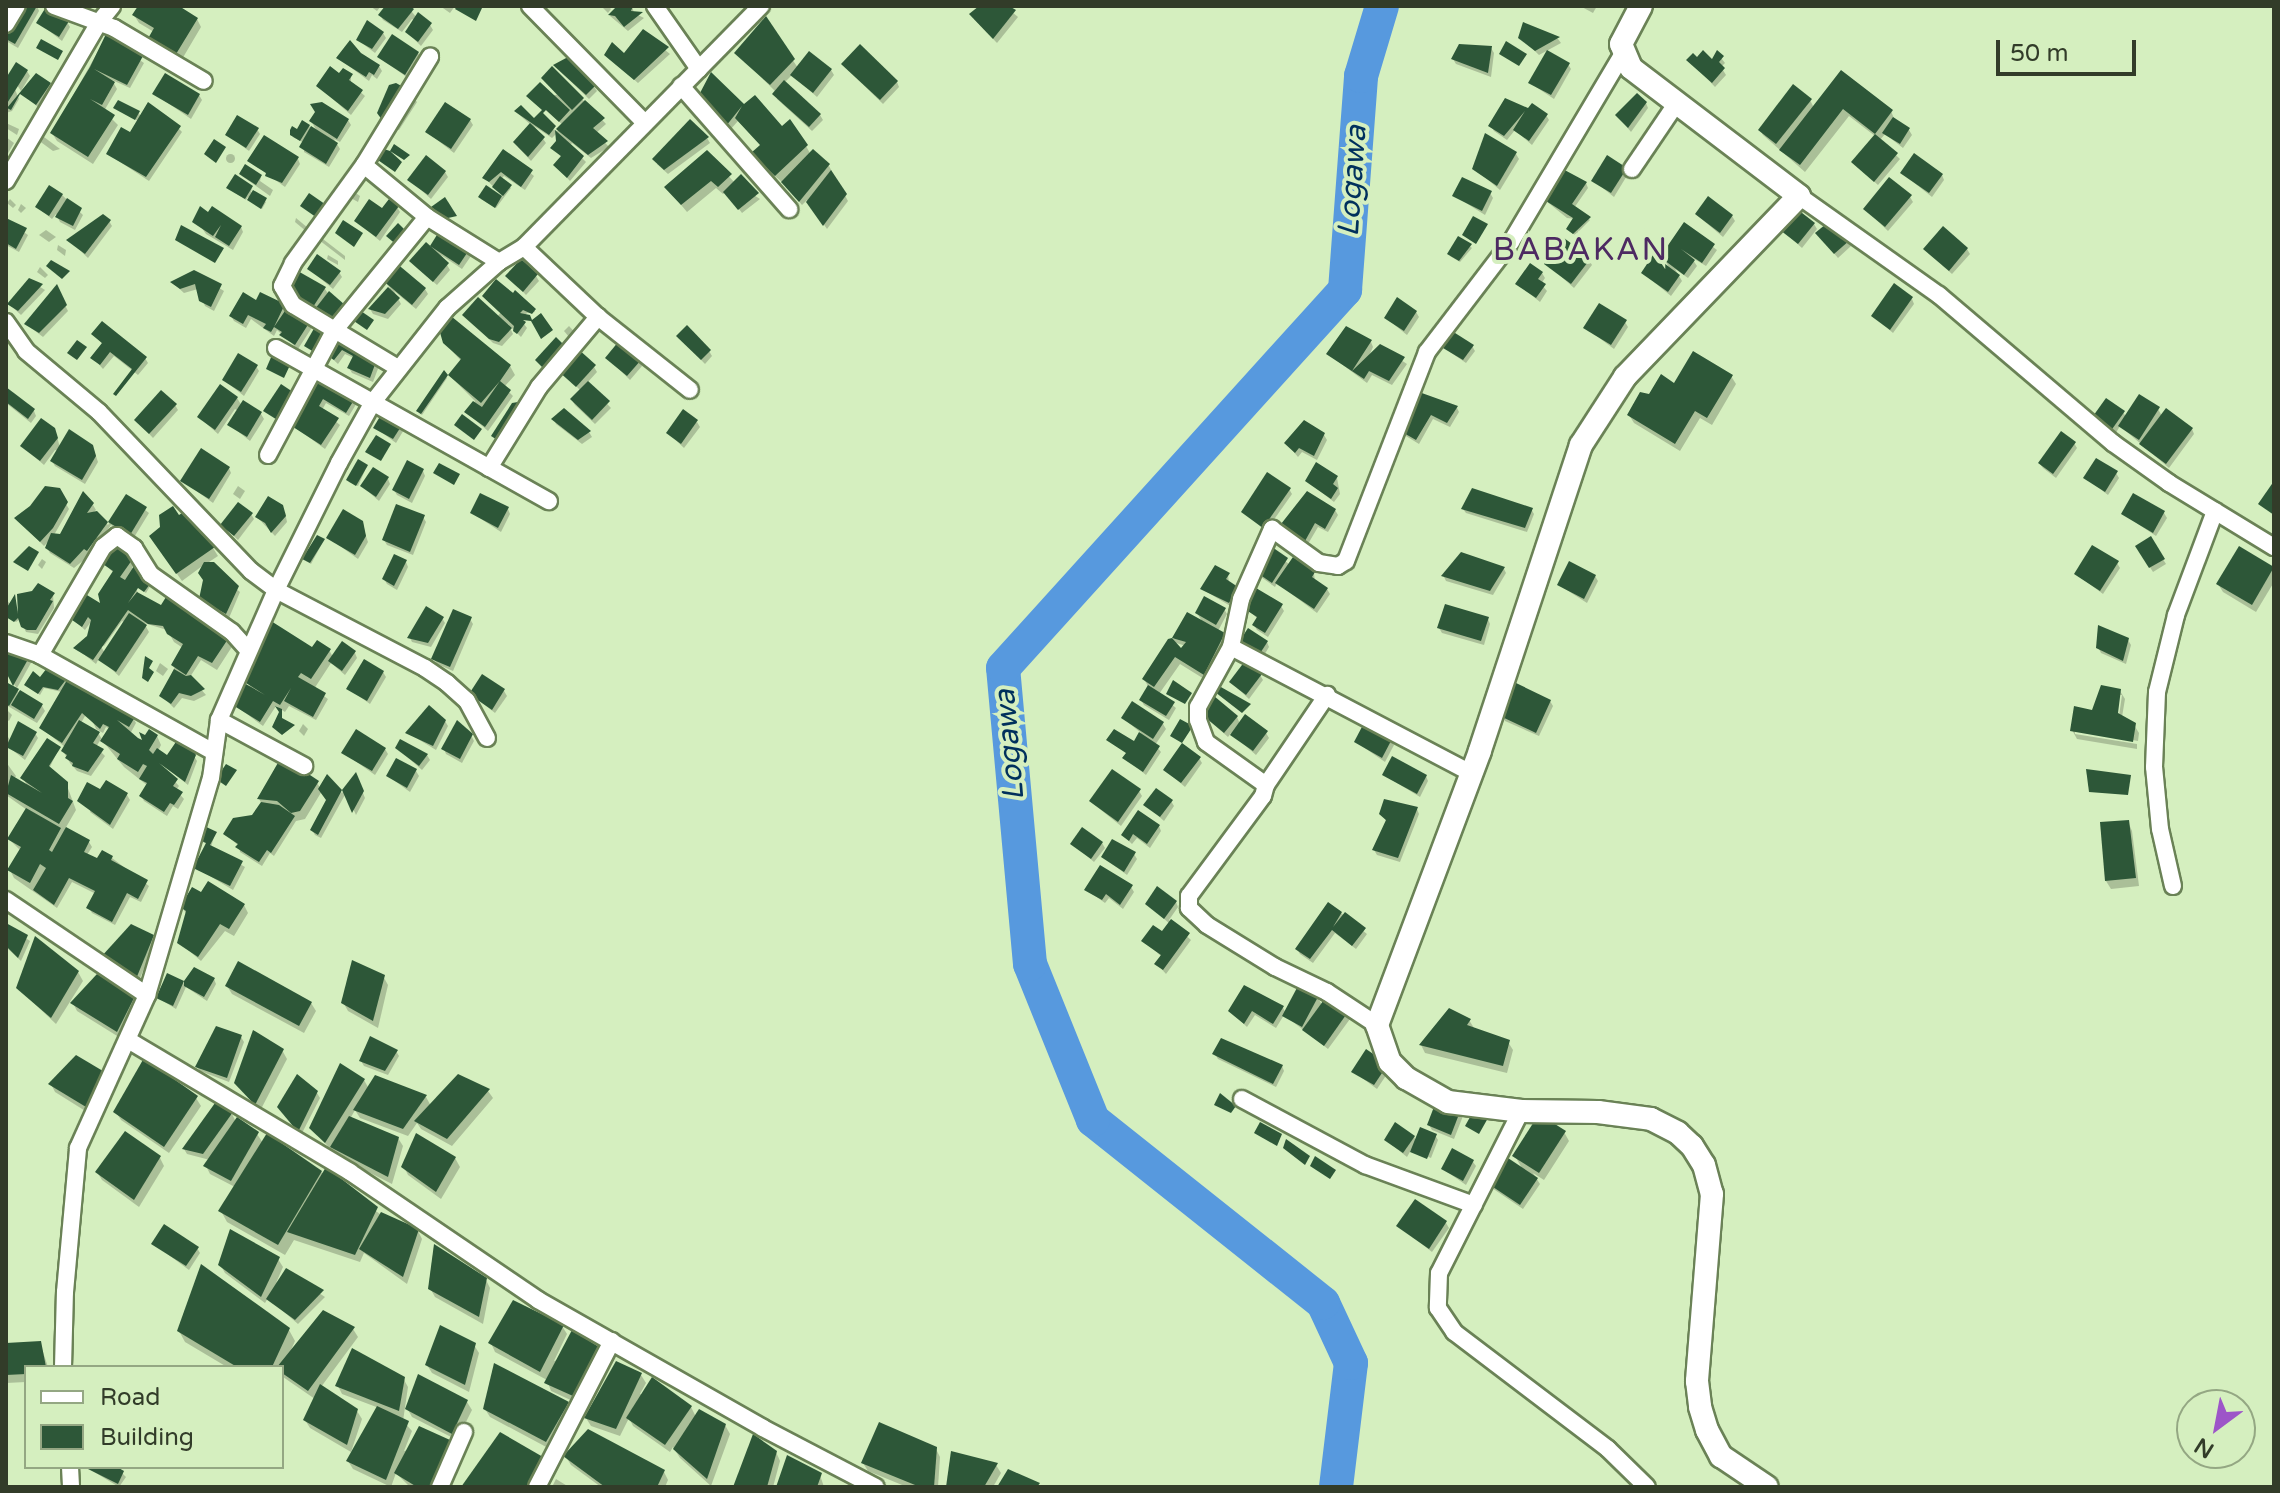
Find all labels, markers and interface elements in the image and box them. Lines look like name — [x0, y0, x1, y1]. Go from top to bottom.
scale bar — [2000, 24, 2140, 74]
text: 50 m — [2010, 39, 2068, 68]
water label: Logawa — [1331, 124, 1375, 238]
district label: BABAKAN — [1493, 231, 1669, 269]
water label: Logawa — [987, 688, 1033, 802]
legend — [24, 1365, 284, 1469]
text: Road — [100, 1383, 160, 1412]
north arrow — [2176, 1389, 2256, 1469]
text: Building — [100, 1423, 194, 1452]
text: N — [2190, 1432, 2219, 1463]

